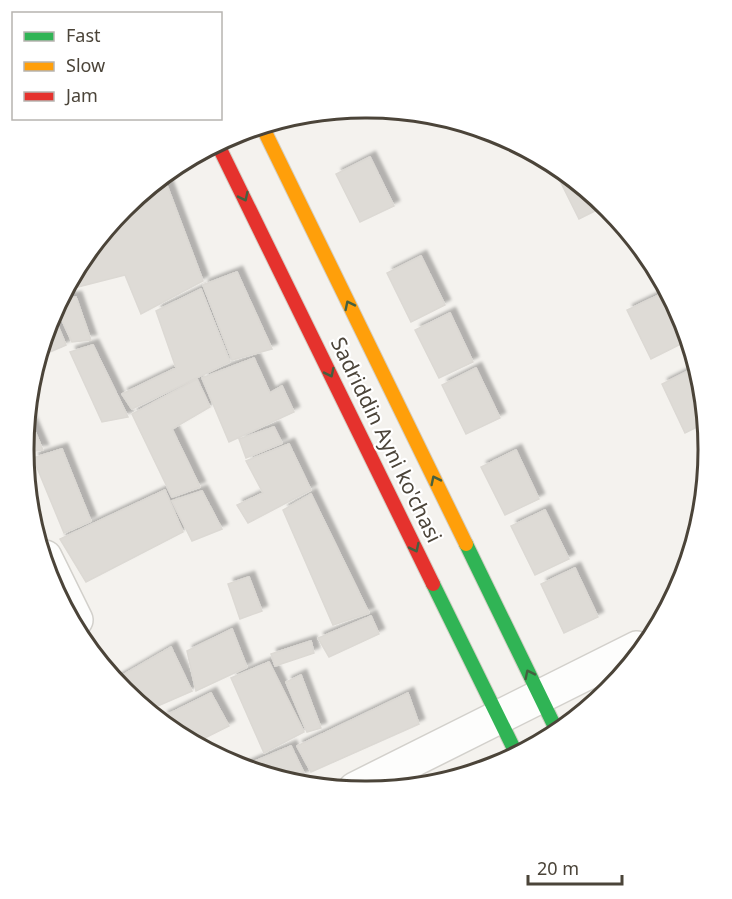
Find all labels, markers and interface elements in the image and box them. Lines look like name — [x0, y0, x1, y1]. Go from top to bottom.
legend — [12, 12, 222, 120]
text: Fast — [66, 23, 101, 47]
text: Slow — [66, 53, 105, 77]
text: Jam — [64, 83, 98, 107]
one-way arrow — [236, 191, 248, 202]
one-way arrow — [345, 300, 357, 311]
street label: Sadriddin Ayni ko'chasi — [325, 332, 449, 547]
one-way arrow — [322, 366, 334, 377]
one-way arrow — [430, 475, 442, 486]
one-way arrow — [408, 541, 420, 552]
one-way arrow — [525, 670, 537, 681]
scale bar — [528, 848, 622, 886]
text: 20 m — [537, 856, 579, 880]

